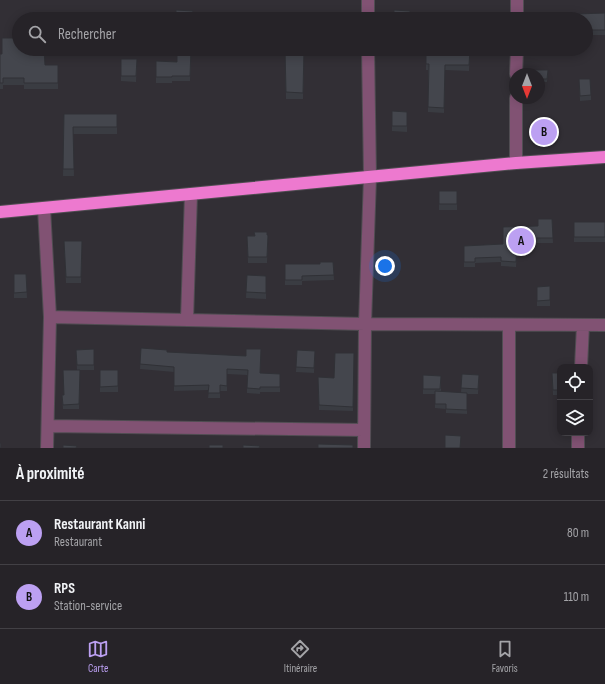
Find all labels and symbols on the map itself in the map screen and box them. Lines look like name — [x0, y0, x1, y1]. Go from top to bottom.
north arrow — [509, 68, 545, 104]
pin: B — [531, 117, 557, 147]
pin: A — [508, 226, 534, 256]
your location — [375, 256, 395, 276]

